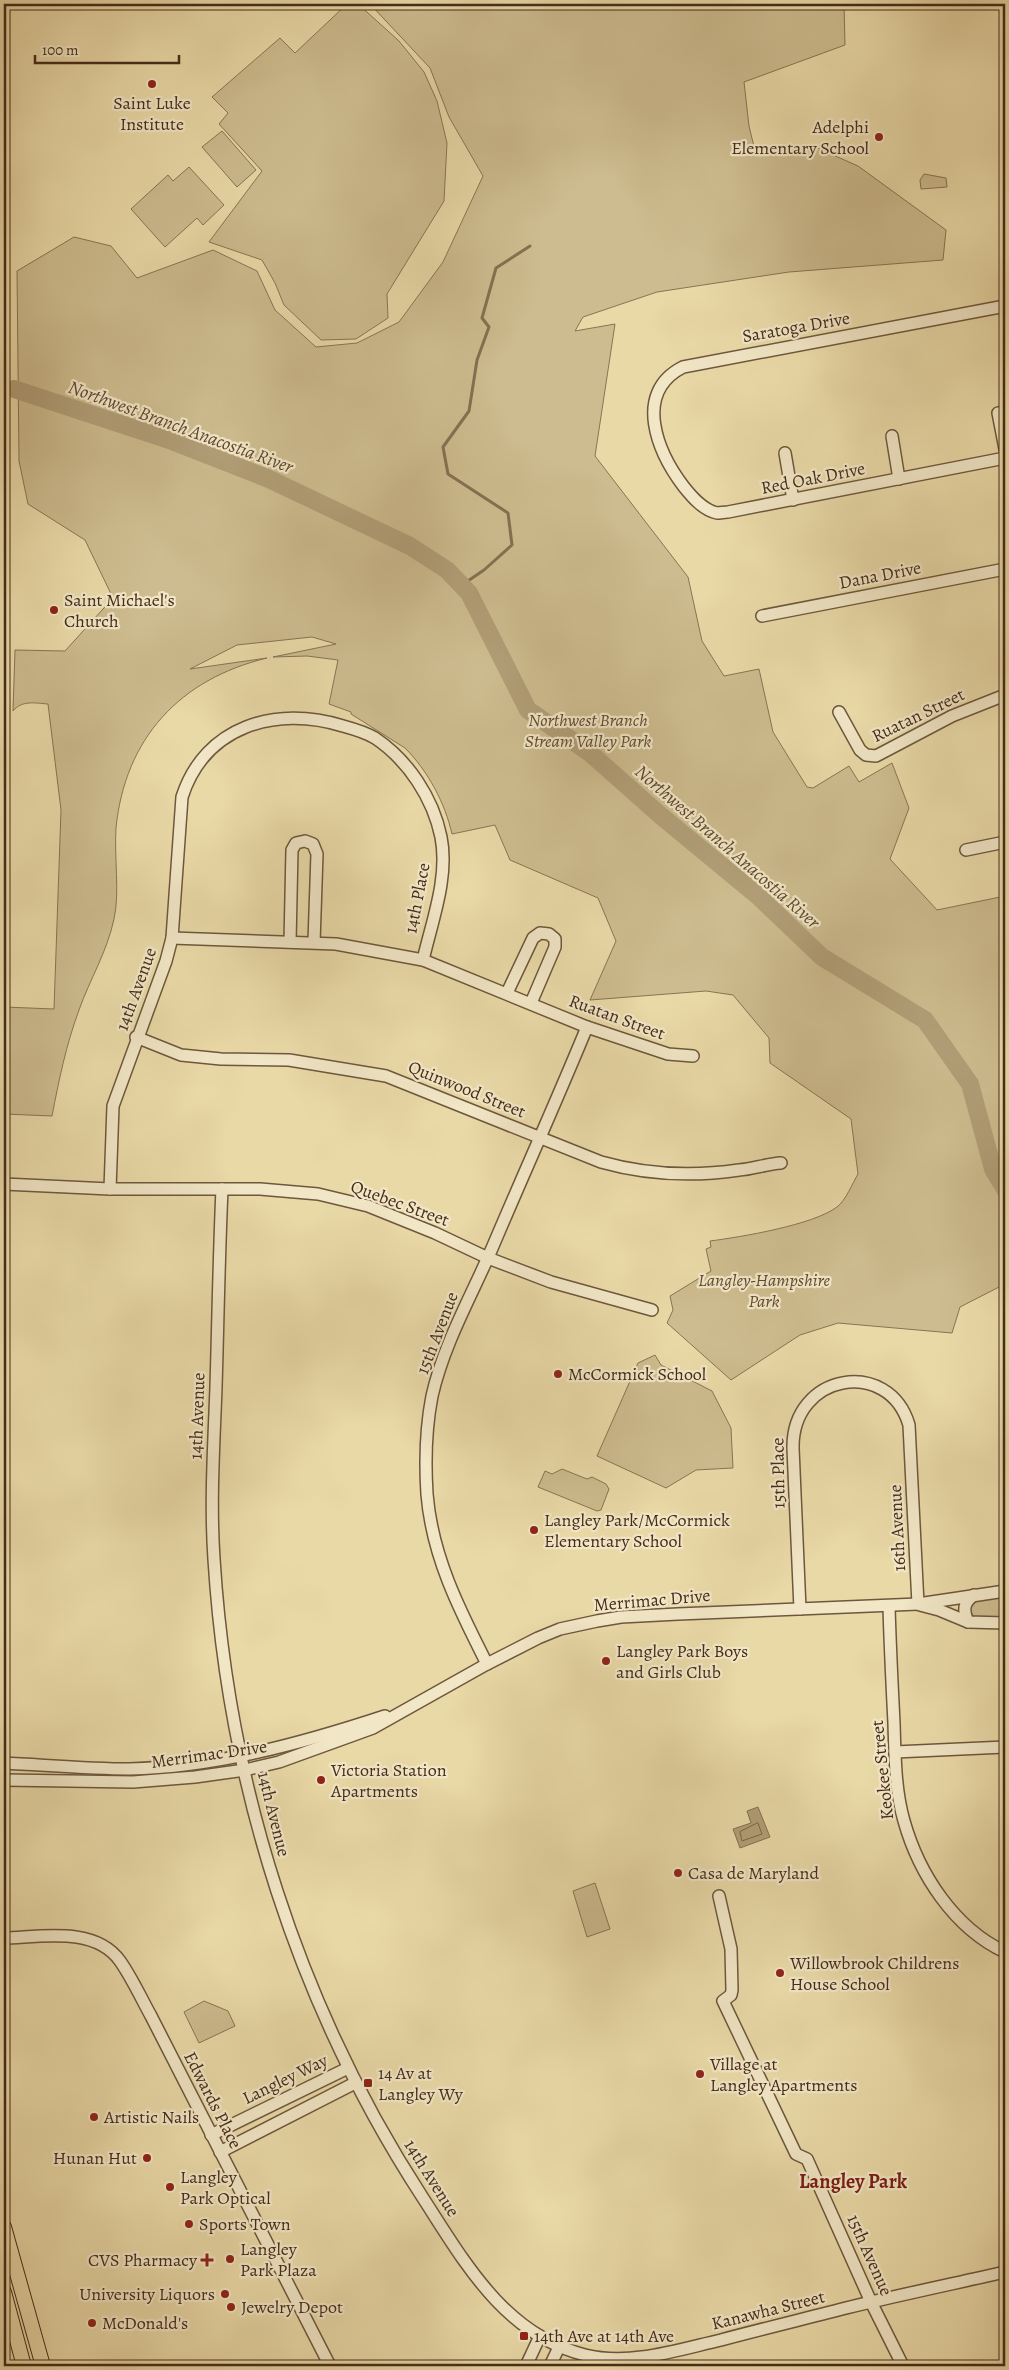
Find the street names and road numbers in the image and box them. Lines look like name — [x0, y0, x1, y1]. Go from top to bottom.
street label: Saratoga Drive — [740, 306, 852, 348]
street label: Red Oak Drive — [759, 456, 867, 500]
street label: Dana Drive — [837, 555, 923, 595]
street label: Ruatan Street — [868, 682, 969, 748]
street label: 14th Place — [398, 861, 436, 935]
street label: 14th Avenue — [110, 944, 162, 1034]
street label: Ruatan Street — [566, 989, 668, 1045]
street label: Quinwood Street — [405, 1055, 529, 1124]
street label: Quebec Street — [347, 1174, 453, 1232]
street label: 15th Avenue — [410, 1288, 464, 1378]
street label: 14th Avenue — [183, 1372, 211, 1460]
street label: 15th Place — [765, 1437, 791, 1509]
street label: 16th Avenue — [883, 1484, 911, 1572]
street label: Merrimac Drive — [593, 1583, 711, 1617]
street label: Keokee Street — [865, 1719, 899, 1821]
street label: Merrimac Drive — [149, 1734, 269, 1774]
street label: 14th Avenue — [252, 1769, 296, 1859]
street label: Edwards Place — [178, 2047, 248, 2153]
street label: Langley Way — [238, 2048, 332, 2110]
street label: 14th Avenue — [399, 2135, 465, 2221]
street label: 15th Avenue — [841, 2211, 899, 2299]
street label: Kanawha Street — [709, 2284, 827, 2336]

